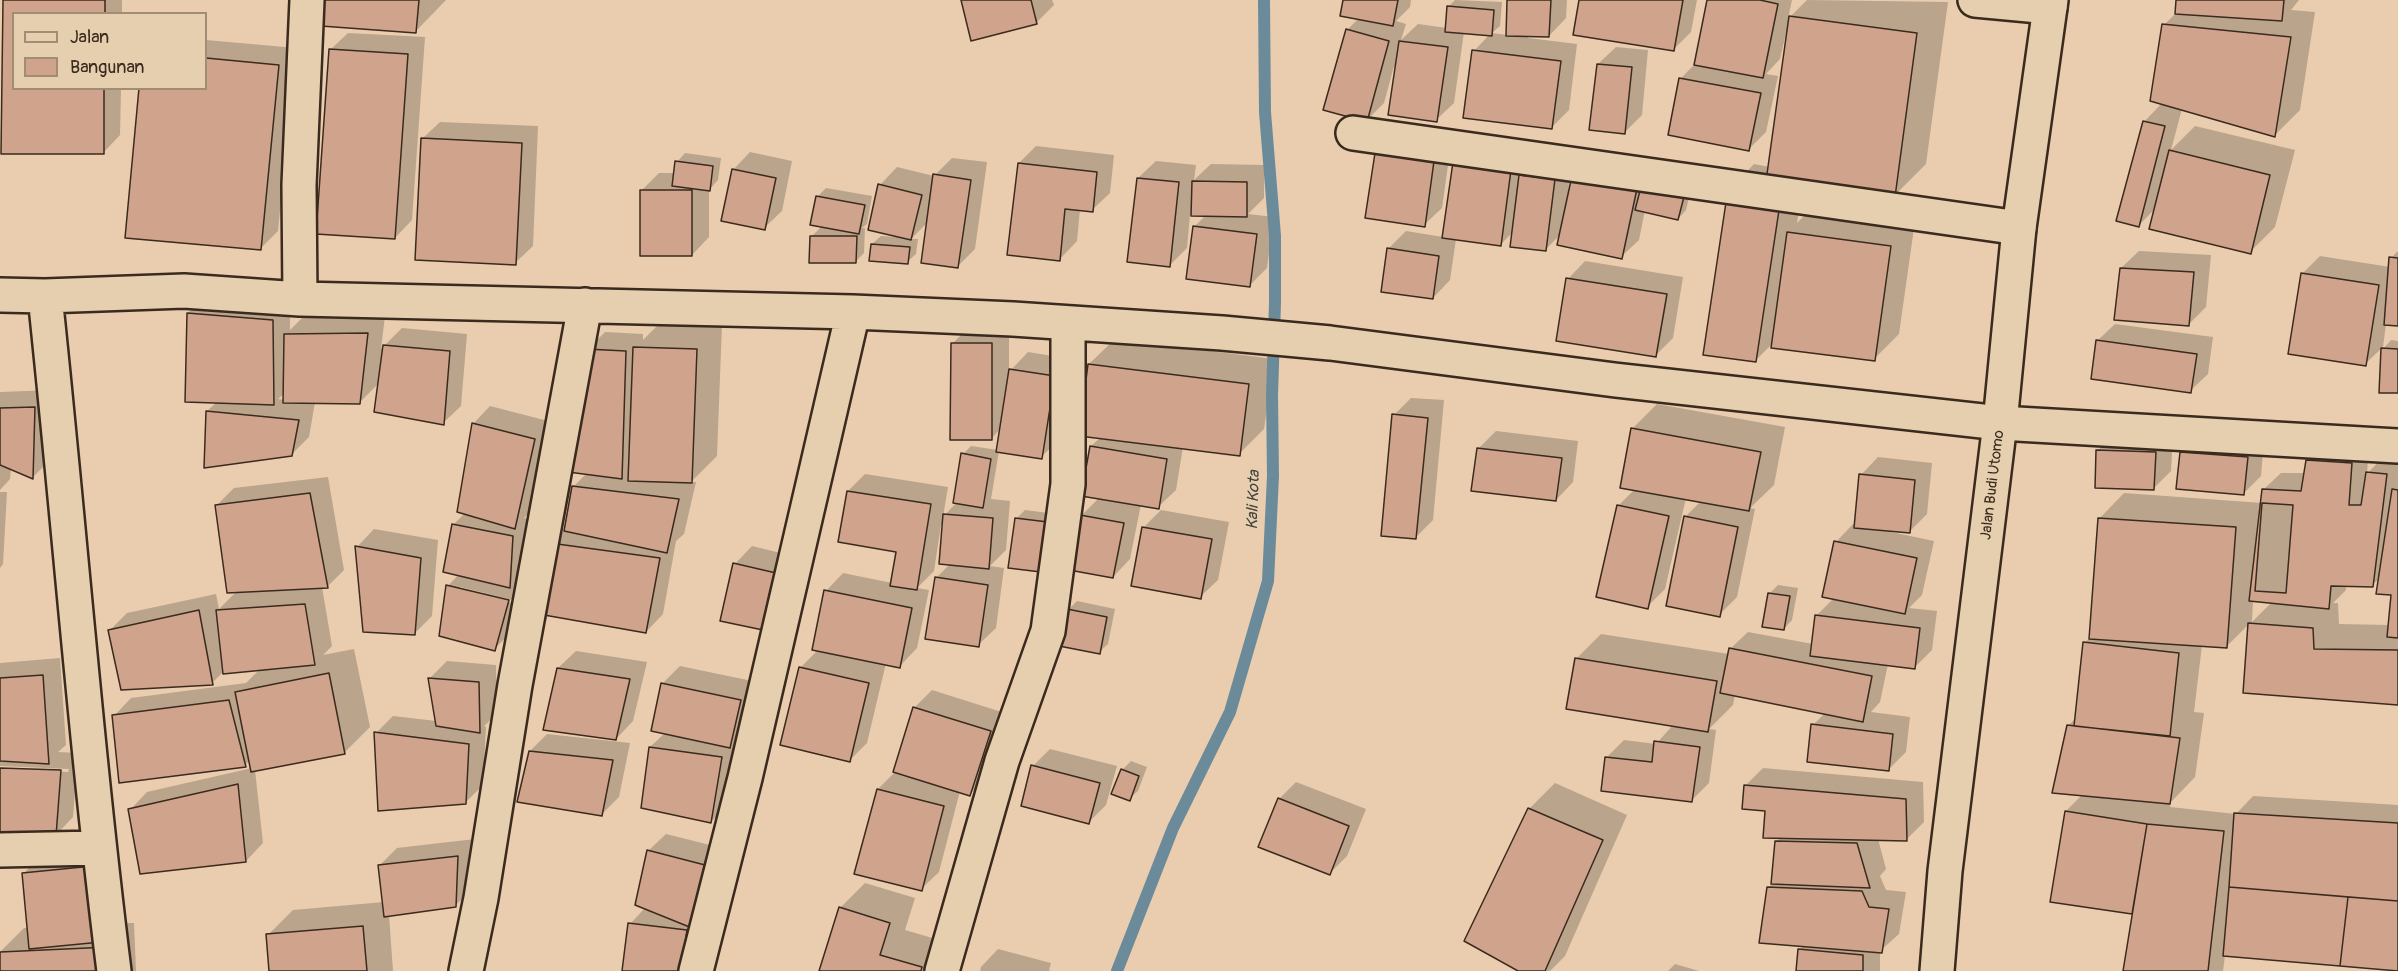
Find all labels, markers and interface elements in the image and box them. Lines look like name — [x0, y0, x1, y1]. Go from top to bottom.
legend — [12, 12, 207, 90]
text: Jalan — [70, 26, 109, 49]
text: Bangunan — [70, 56, 145, 79]
street label: Jalan Budi Utomo — [1977, 429, 2009, 541]
water label: Kali Kota — [1243, 470, 1265, 530]

